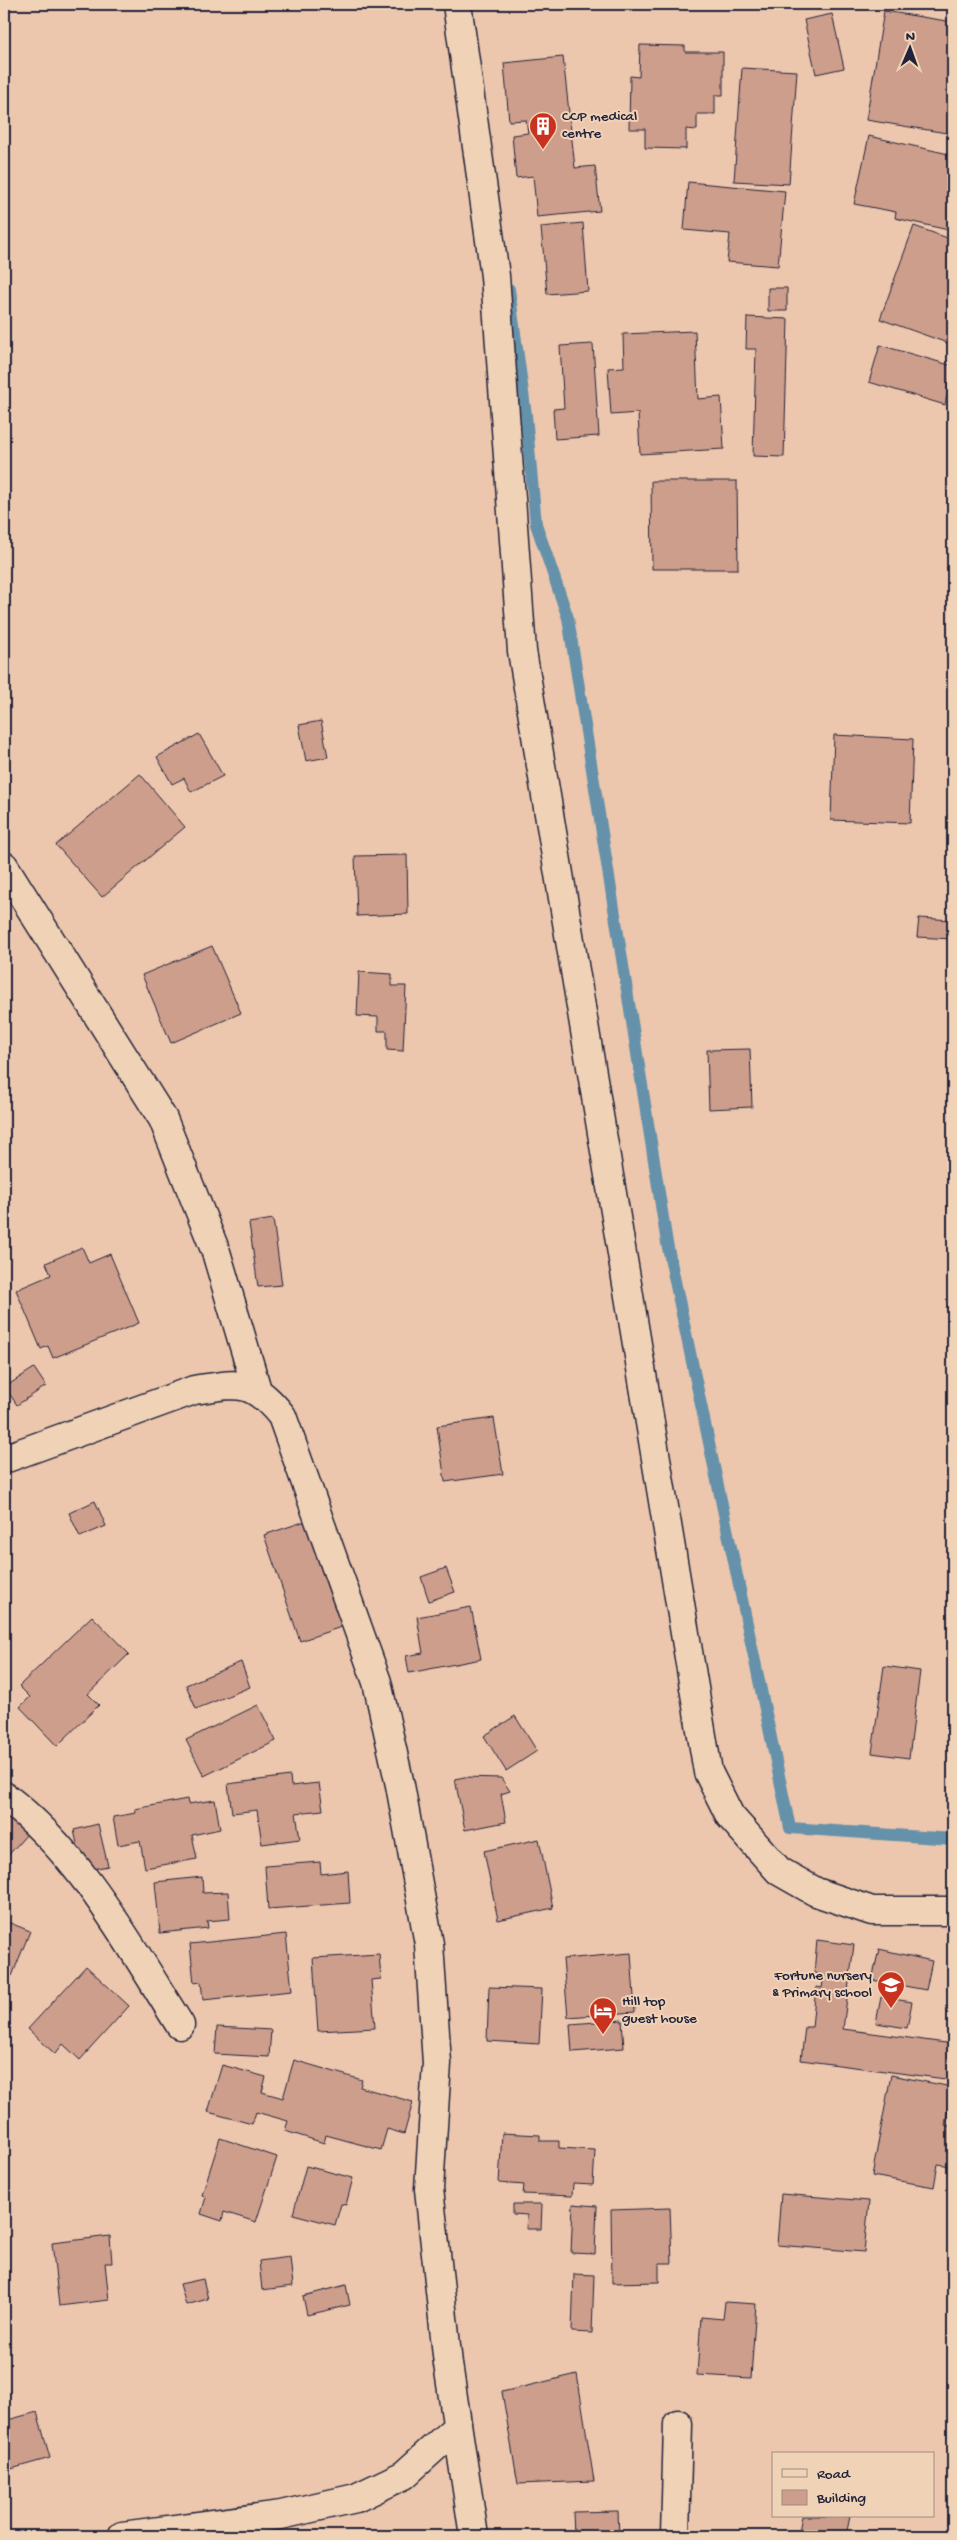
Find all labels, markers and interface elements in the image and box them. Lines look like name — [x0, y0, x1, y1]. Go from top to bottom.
north arrow — [884, 22, 934, 72]
text: N — [906, 29, 915, 46]
place label: CCP medical centre — [562, 108, 637, 143]
building icon: CCP medical centre — [528, 111, 558, 150]
place label: Fortune nursery & Primary school — [772, 1967, 873, 2002]
school or university icon: Fortune nursery & Primary school — [876, 1970, 906, 2009]
place label: Hill top guest house — [622, 1993, 697, 2028]
hotel icon: Hill top guest house — [588, 1996, 618, 2035]
legend — [772, 2452, 934, 2518]
text: Road — [817, 2466, 851, 2484]
text: Building — [816, 2490, 866, 2508]

